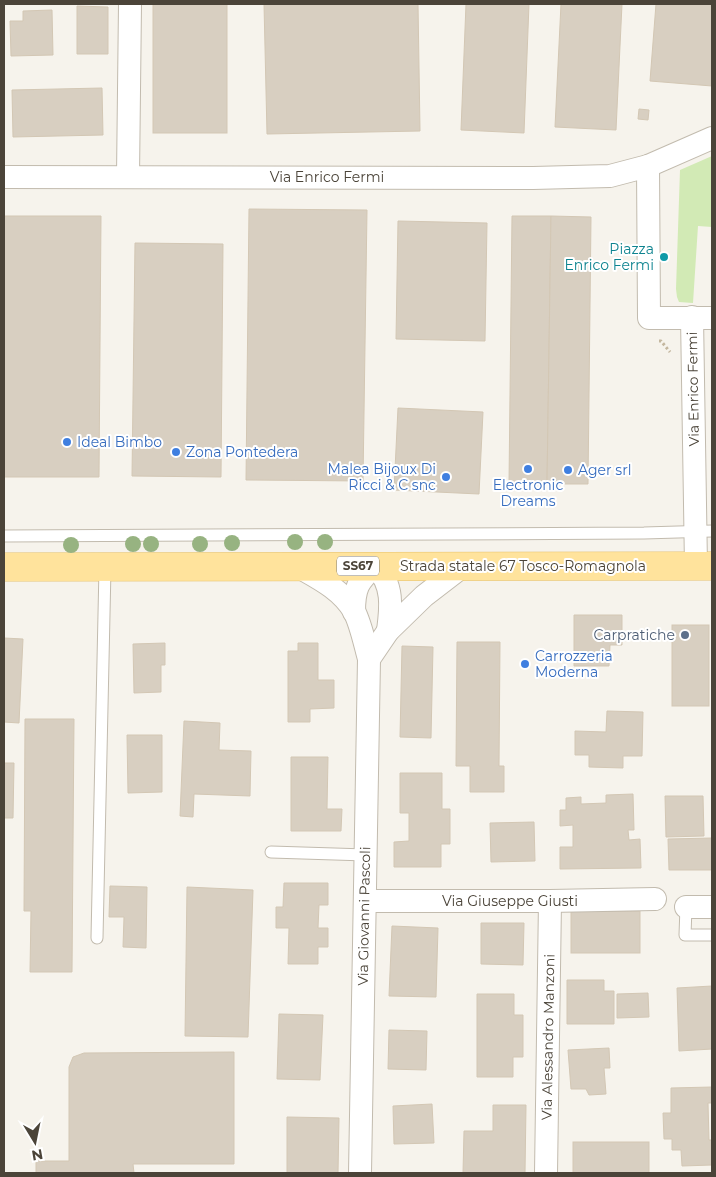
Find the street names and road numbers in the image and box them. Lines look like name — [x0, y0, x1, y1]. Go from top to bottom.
street label: Via Enrico Fermi — [270, 168, 384, 186]
street label: Via Enrico Fermi — [683, 331, 703, 447]
road number: SS67 — [337, 556, 379, 576]
street label: Strada statale 67 Tosco-Romagnola — [400, 557, 646, 575]
street label: Via Giovanni Pascoli — [354, 846, 374, 986]
street label: Via Giuseppe Giusti — [442, 892, 578, 910]
street label: Via Alessandro Manzoni — [538, 954, 558, 1120]

